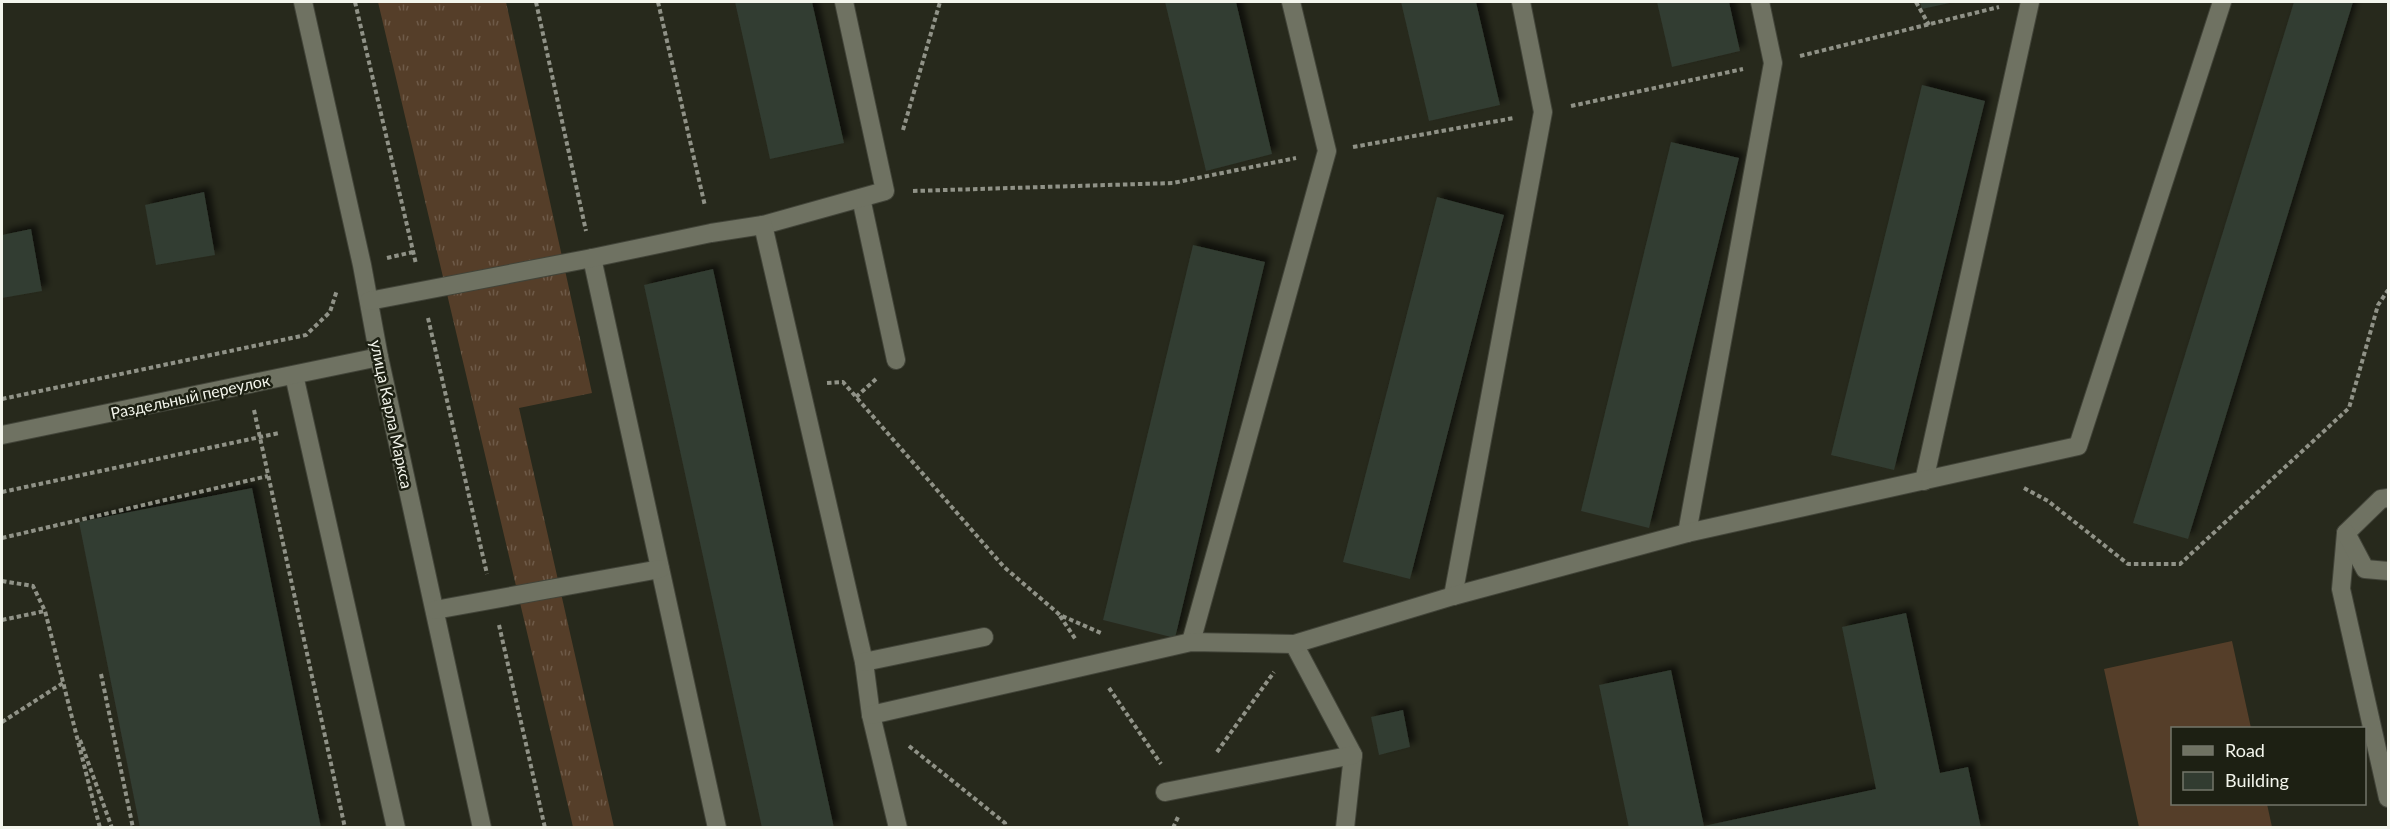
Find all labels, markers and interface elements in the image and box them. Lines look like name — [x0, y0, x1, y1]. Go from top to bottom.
street label: улица Карла Маркса — [367, 338, 417, 490]
street label: Раздельный переулок — [109, 370, 272, 422]
legend — [2171, 727, 2366, 805]
text: Road — [2225, 739, 2265, 761]
text: Building — [2225, 769, 2289, 791]

